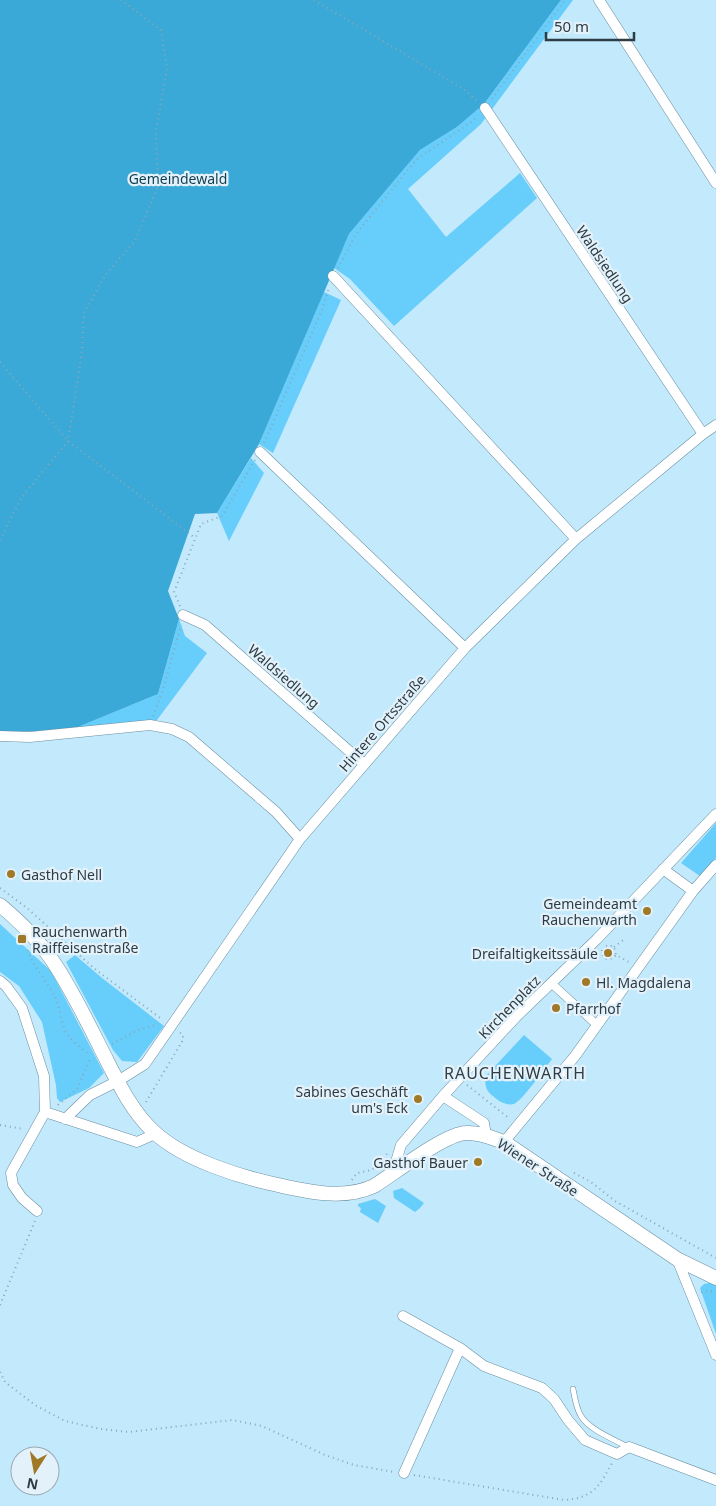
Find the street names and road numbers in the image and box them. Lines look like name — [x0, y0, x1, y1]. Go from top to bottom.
street label: Waldsiedlung — [572, 222, 638, 306]
street label: Waldsiedlung — [244, 640, 324, 712]
street label: Hintere Ortsstraße — [334, 670, 430, 776]
street label: Kirchenplatz — [474, 971, 544, 1043]
street label: Wiener Straße — [494, 1134, 582, 1200]

